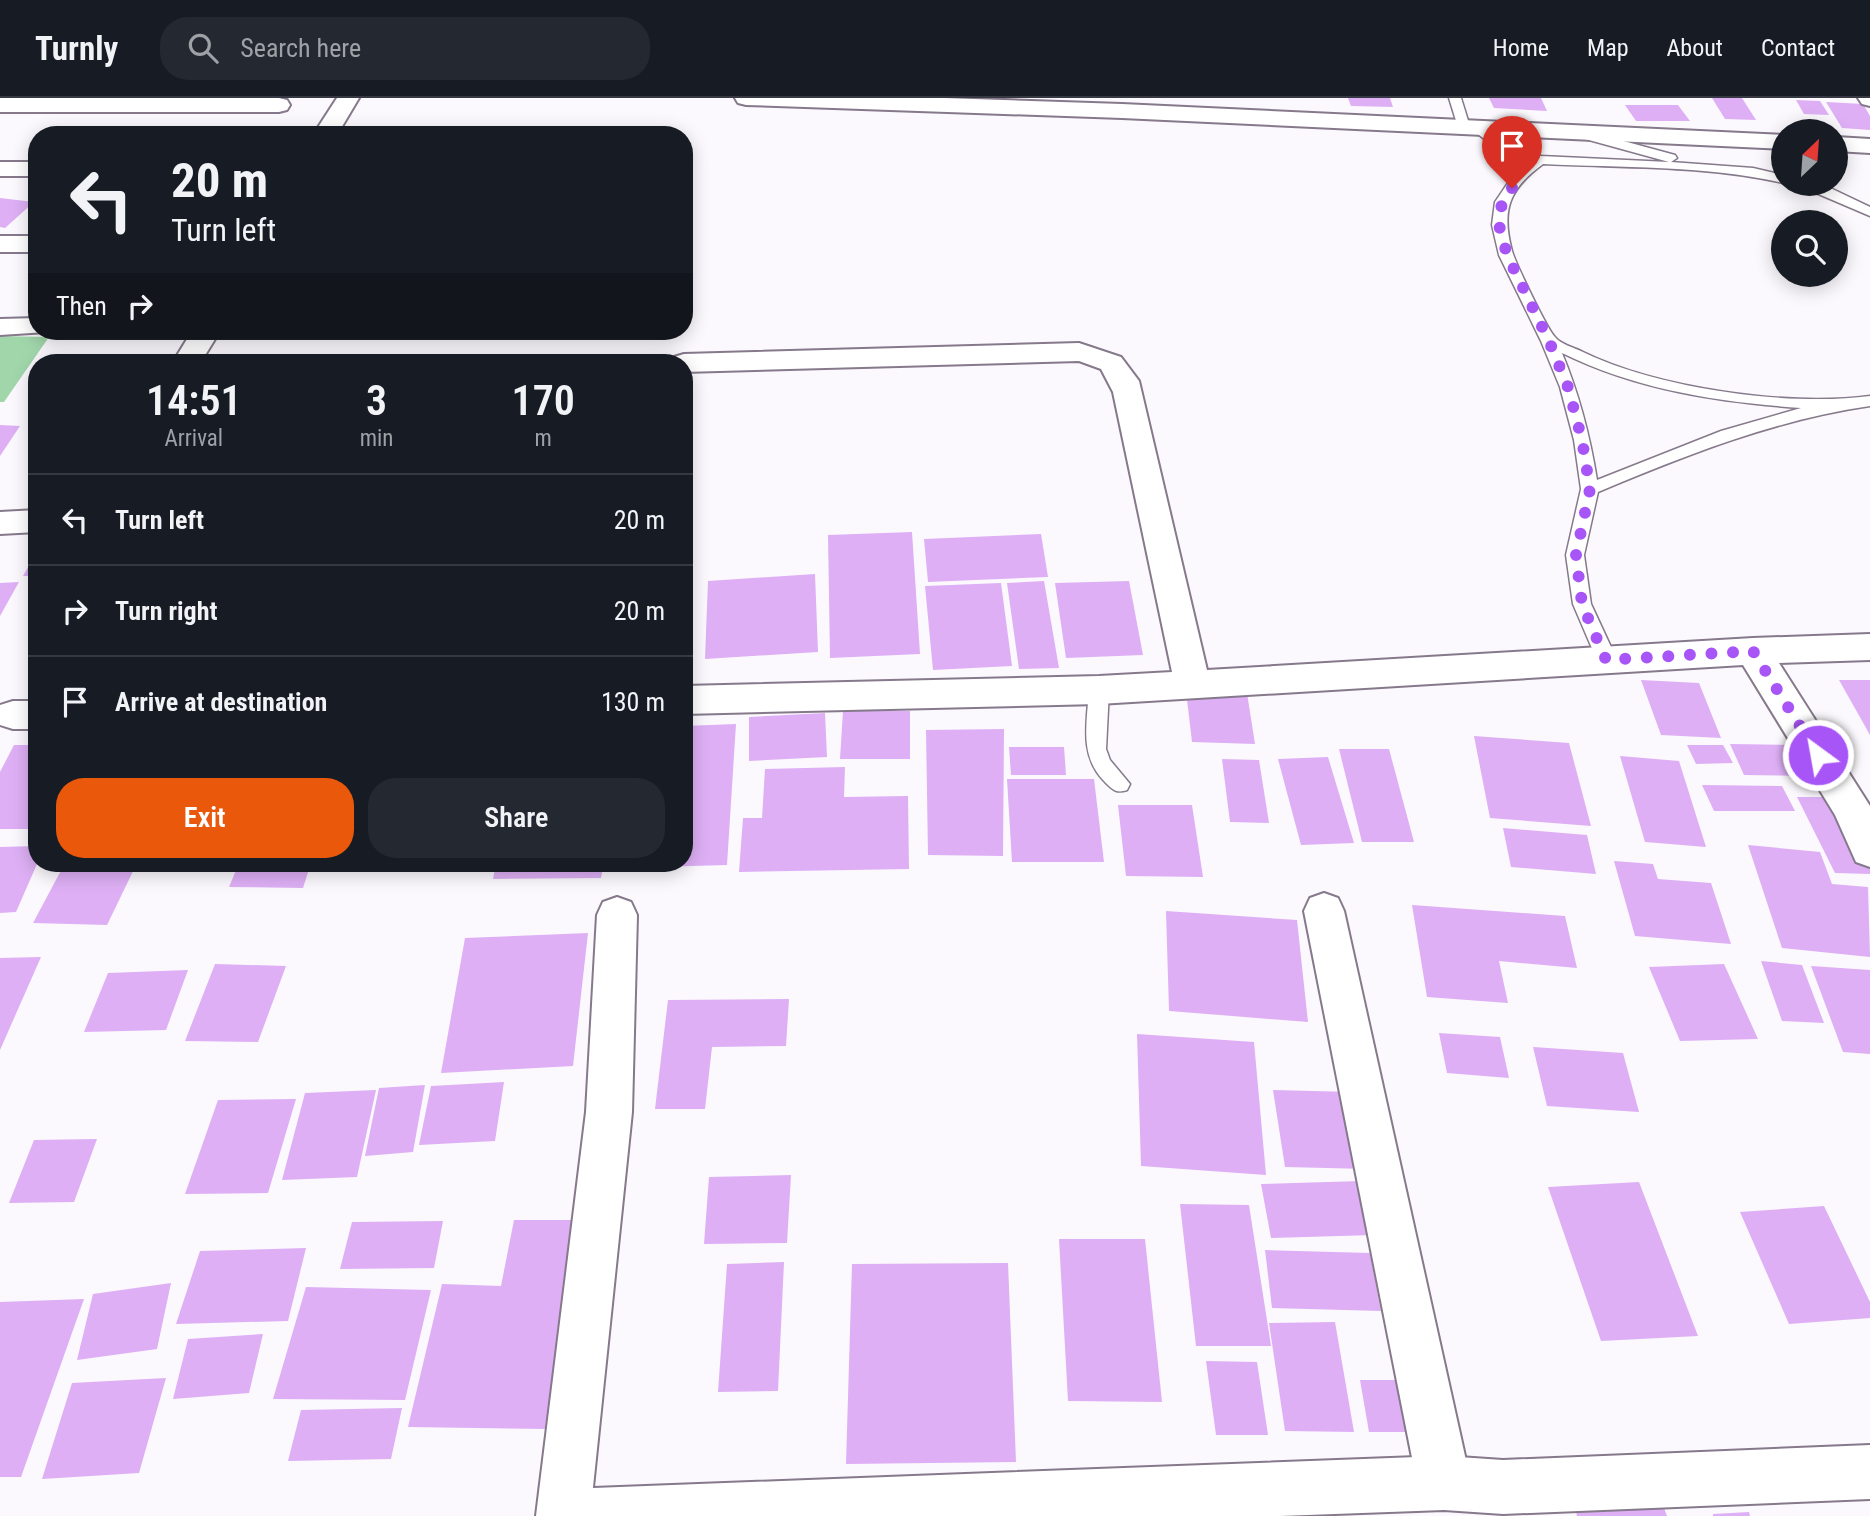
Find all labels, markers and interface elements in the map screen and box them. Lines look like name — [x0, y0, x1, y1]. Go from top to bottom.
search box — [160, 17, 650, 80]
text: Turnly — [35, 29, 118, 68]
icon: search — [184, 29, 222, 67]
text: Search here — [240, 33, 361, 63]
text: Home — [1493, 34, 1549, 62]
text: Map — [1587, 34, 1629, 62]
text: About — [1667, 34, 1723, 62]
text: Contact — [1761, 34, 1835, 62]
pin — [1482, 116, 1542, 188]
north arrow — [1771, 119, 1848, 196]
map controls — [1771, 119, 1848, 287]
icon: arrive — [1493, 127, 1531, 165]
text: 20 m — [171, 152, 268, 209]
icon: left — [56, 154, 147, 245]
button: search — [1771, 210, 1848, 287]
text: Turn left — [171, 211, 276, 249]
icon: right — [121, 287, 159, 325]
text: Then — [56, 291, 107, 321]
text: 14:51 — [146, 376, 242, 425]
text: 3 — [366, 376, 387, 425]
text: 170 — [512, 376, 575, 425]
text: Arrival — [165, 425, 223, 452]
text: min — [360, 425, 393, 452]
text: m — [535, 425, 552, 452]
icon: left — [56, 501, 94, 539]
text: Turn left — [115, 505, 204, 535]
text: 20 m — [614, 505, 665, 535]
icon: right — [56, 592, 94, 630]
text: Turn right — [115, 596, 217, 626]
text: 20 m — [614, 596, 665, 626]
icon: arrive — [56, 683, 94, 721]
text: Arrive at destination — [115, 687, 327, 717]
text: 130 m — [601, 687, 665, 717]
position arrow — [1781, 718, 1855, 792]
button: Exit — [56, 778, 354, 858]
button: Share — [368, 778, 665, 858]

